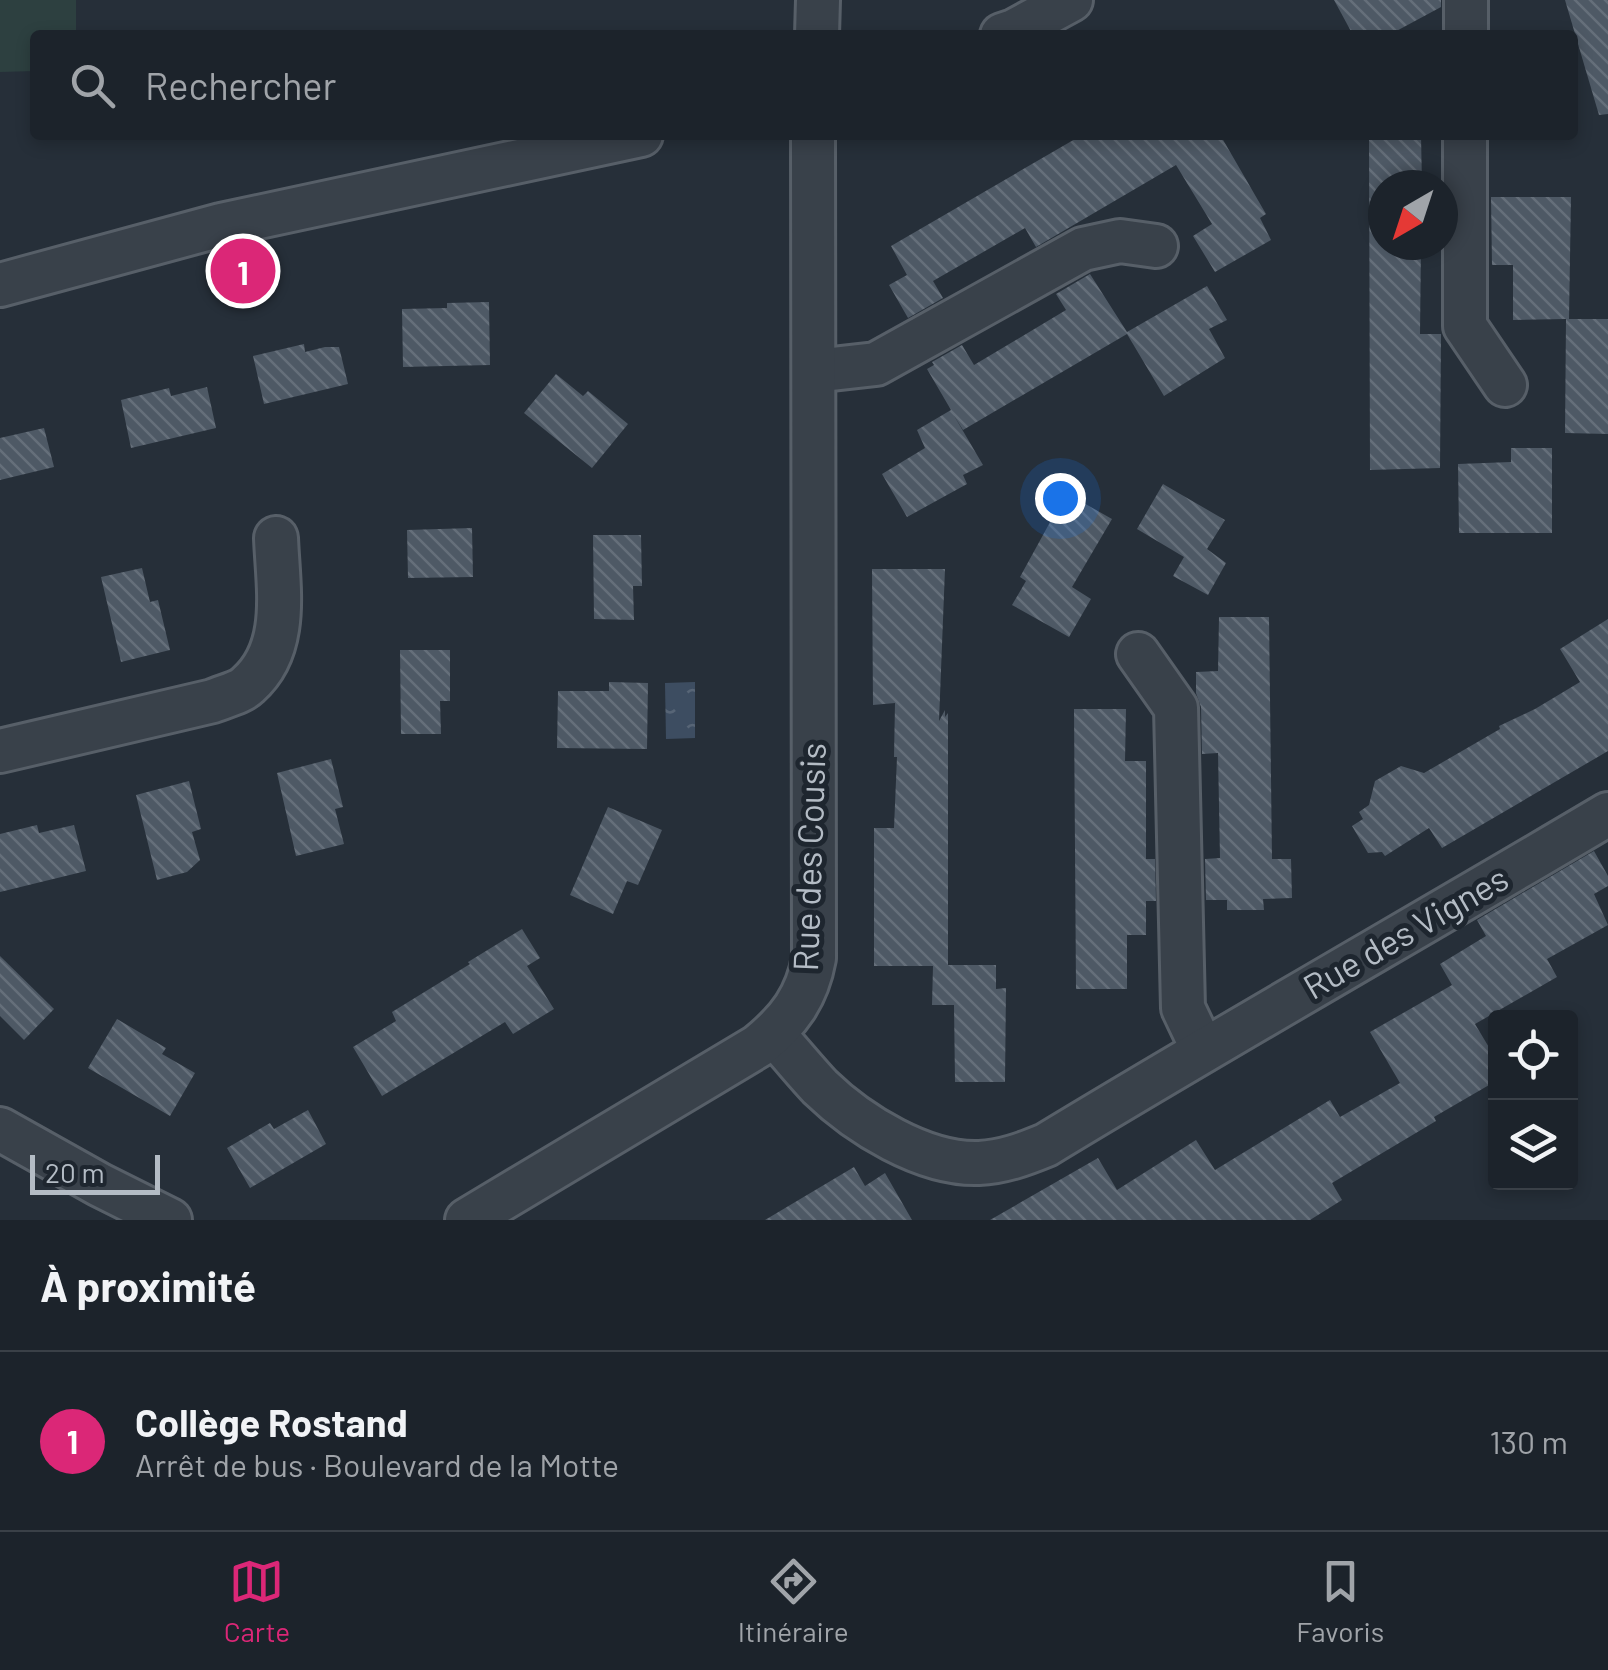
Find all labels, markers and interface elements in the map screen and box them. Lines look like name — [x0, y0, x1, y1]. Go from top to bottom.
search box — [30, 30, 1578, 140]
icon: search — [65, 58, 120, 113]
text: Rechercher — [145, 62, 336, 108]
north arrow — [1368, 170, 1458, 260]
pin: 1 — [210, 234, 276, 308]
your location — [1035, 473, 1086, 524]
street label: Rue des Cousis — [783, 742, 833, 972]
street label: Rue des Vignes — [1295, 856, 1515, 1007]
map controls — [1488, 1010, 1578, 1190]
button: locate — [1488, 1010, 1578, 1100]
button: layers — [1488, 1100, 1578, 1190]
scale bar — [30, 1150, 160, 1194]
text: 20 m — [45, 1155, 105, 1189]
text: À proximité — [40, 1260, 256, 1310]
text: Collège Rostand — [135, 1399, 408, 1445]
text: 1 — [67, 1422, 78, 1460]
text: 130 m — [1489, 1422, 1568, 1460]
text: Arrêt de bus · Boulevard de la Motte — [135, 1445, 619, 1483]
tab: Carte — [224, 1554, 290, 1648]
tab: Itinéraire — [738, 1554, 849, 1648]
tab: Favoris — [1296, 1554, 1384, 1648]

